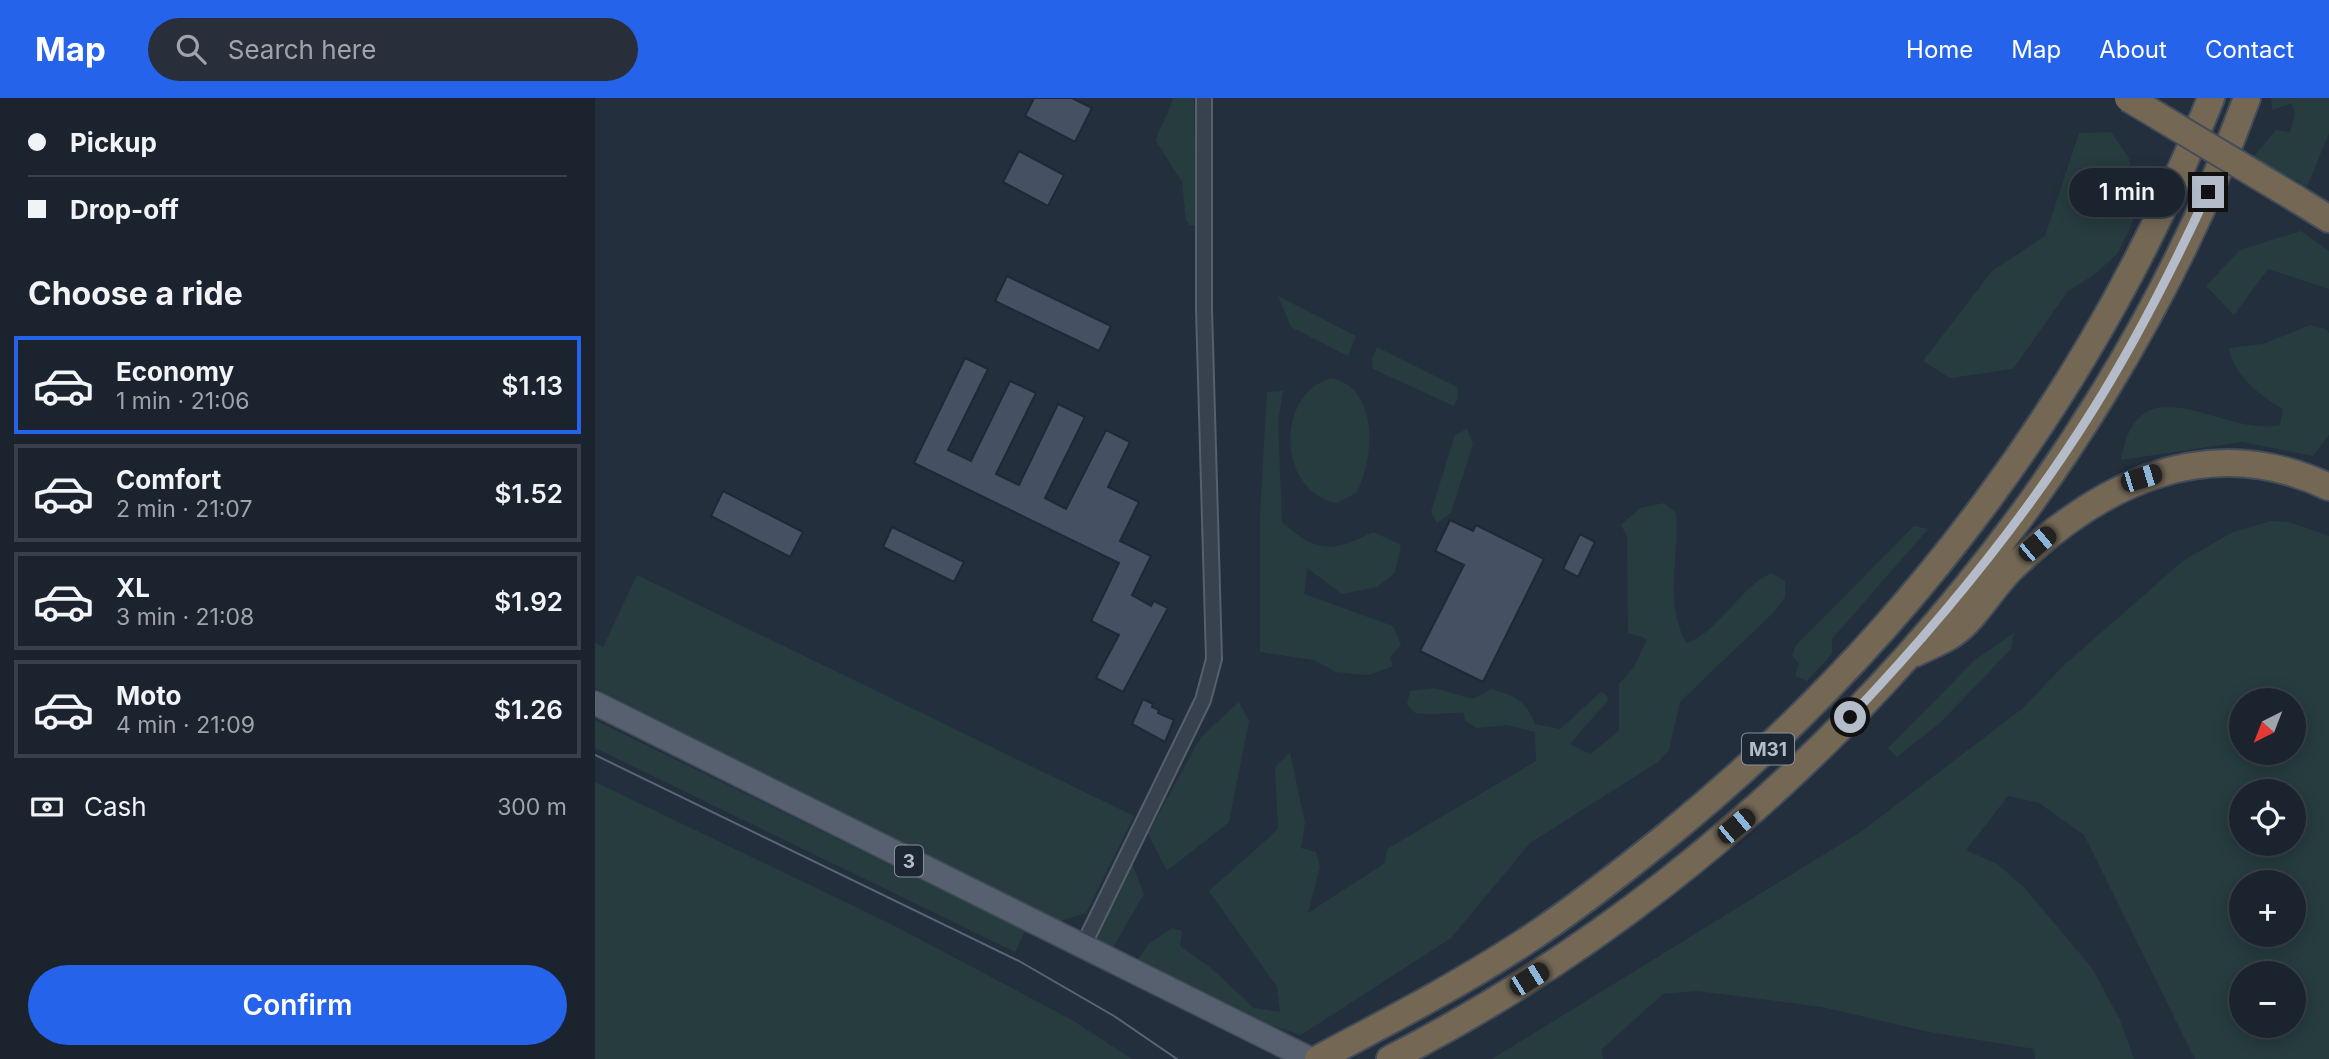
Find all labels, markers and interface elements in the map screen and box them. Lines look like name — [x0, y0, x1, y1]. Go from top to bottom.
search box — [148, 18, 638, 81]
text: Map — [35, 29, 106, 69]
icon: search — [172, 30, 210, 68]
text: Search here — [228, 34, 376, 65]
text: Home — [1906, 35, 1973, 64]
text: Map — [2011, 35, 2061, 64]
text: About — [2099, 35, 2167, 64]
text: Contact — [2205, 35, 2294, 64]
text: Pickup — [70, 127, 157, 158]
callout: 1 min — [2068, 168, 2183, 217]
route end — [2192, 176, 2224, 208]
text: 1 min — [2099, 178, 2155, 206]
text: Drop-off — [70, 194, 179, 225]
text: Choose a ride — [28, 274, 243, 313]
icon: car — [32, 354, 95, 417]
text: Economy — [116, 356, 234, 387]
text: $1.13 — [502, 370, 563, 401]
text: 1 min · 21:06 — [116, 387, 249, 415]
icon: car — [32, 462, 95, 525]
car — [2118, 462, 2165, 494]
text: Comfort — [116, 464, 221, 495]
text: $1.52 — [494, 478, 563, 509]
text: 2 min · 21:07 — [116, 495, 252, 523]
car — [2015, 522, 2060, 566]
icon: car — [32, 570, 95, 633]
text: XL — [116, 572, 150, 603]
text: $1.92 — [494, 586, 563, 617]
text: 3 min · 21:08 — [116, 603, 254, 631]
icon: car — [32, 678, 95, 741]
text: Moto — [116, 680, 181, 711]
north arrow — [2229, 688, 2307, 765]
map controls — [2229, 688, 2306, 1038]
text: $1.26 — [494, 694, 563, 725]
route start — [1834, 701, 1866, 733]
text: 4 min · 21:09 — [116, 711, 255, 739]
road number: M31 — [1742, 734, 1794, 764]
button: locate — [2229, 779, 2306, 856]
icon: cash — [28, 788, 66, 826]
text: Cash — [84, 791, 147, 822]
text: 300 m — [497, 793, 567, 821]
car — [1714, 804, 1759, 848]
road number: 3 — [895, 846, 923, 876]
button: + — [2229, 870, 2306, 947]
car — [1506, 959, 1553, 999]
button: − — [2229, 961, 2306, 1038]
button: Confirm — [28, 965, 567, 1045]

